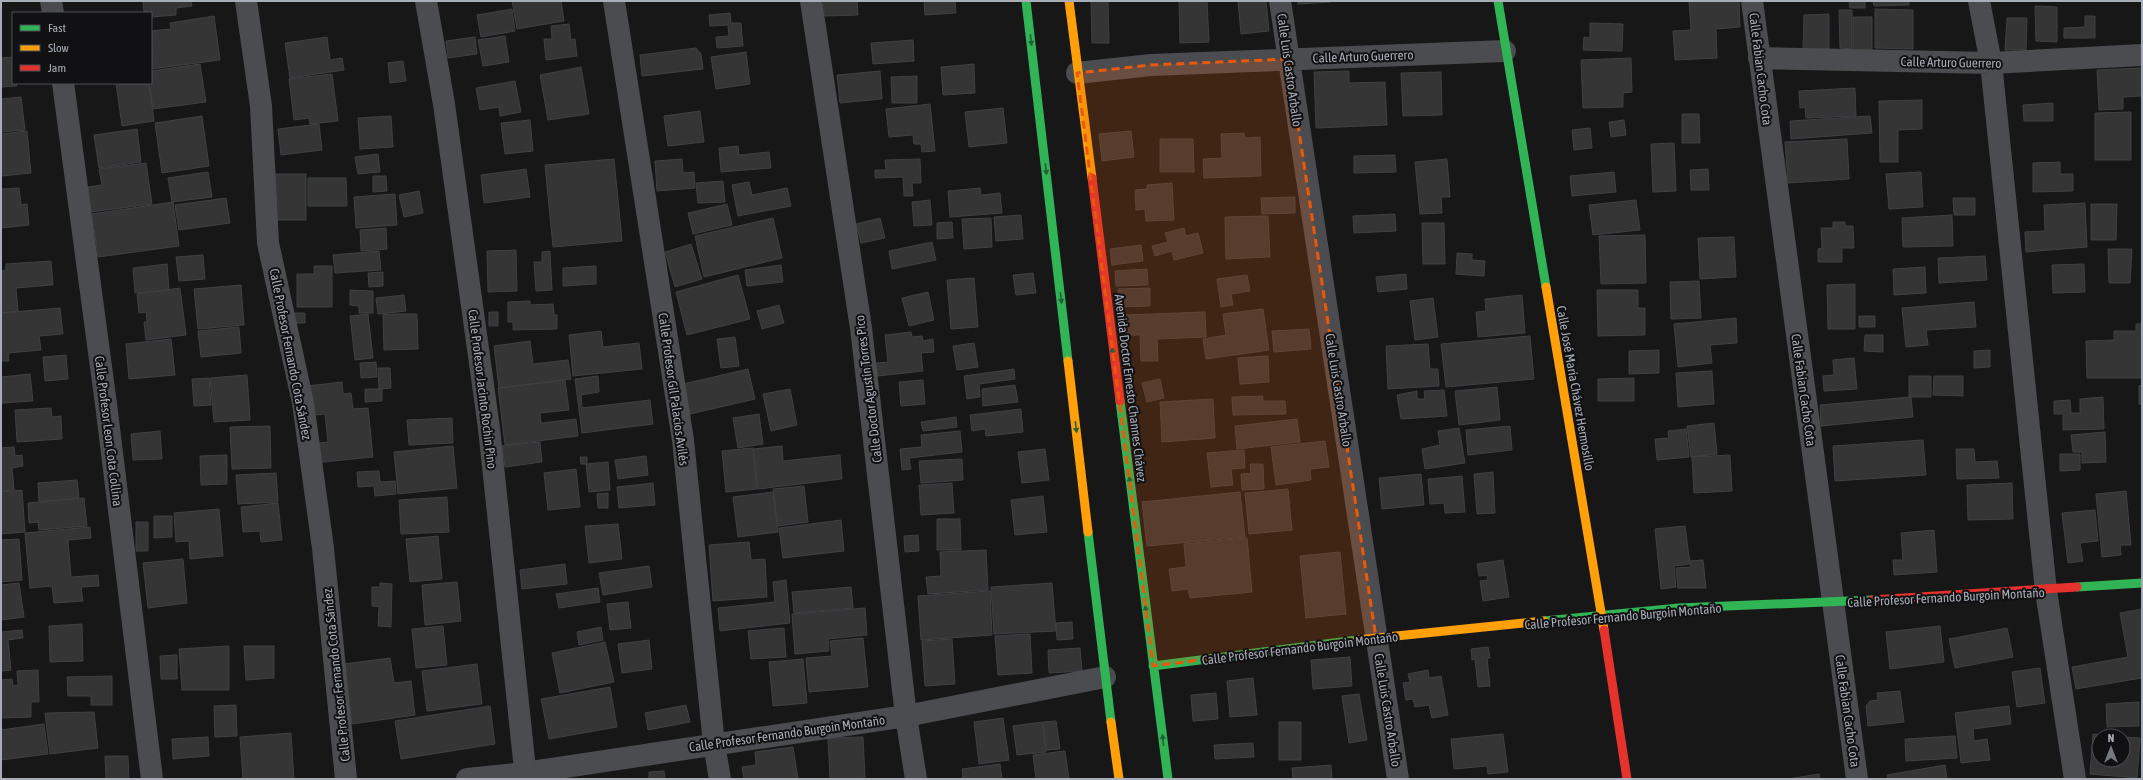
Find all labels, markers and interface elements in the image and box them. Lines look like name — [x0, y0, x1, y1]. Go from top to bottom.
legend — [12, 12, 152, 84]
street label: Calle Luis Castro Arballo — [1274, 12, 1305, 128]
street label: Calle Fabian Cacho Cota — [1746, 12, 1775, 126]
text: Fast — [48, 21, 66, 35]
one-way arrow — [1027, 34, 1034, 46]
text: Slow — [48, 41, 69, 55]
street label: Calle Arturo Guerrero — [1312, 47, 1414, 66]
street label: Calle Arturo Guerrero — [1900, 54, 2001, 71]
text: Jam — [48, 61, 66, 75]
one-way arrow — [1042, 163, 1049, 175]
street label: Calle Profesor Fernando Cota Sández — [267, 267, 315, 441]
one-way arrow — [1058, 292, 1064, 304]
street label: Avenida Doctor Ernesto Channes Chávez — [1112, 293, 1150, 483]
street label: Calle José María Chávez Hermosillo — [1554, 304, 1597, 472]
street label: Calle Profesor Jacinto Rochin Pino — [465, 308, 500, 470]
street label: Calle Profesor Gil Palacios Avilés — [655, 312, 692, 467]
street label: Calle Doctor Agustín Torres Pico — [852, 314, 885, 464]
street label: Calle Luis Castro Arballo — [1322, 332, 1355, 448]
street label: Calle Fabian Cacho Cota — [1788, 333, 1819, 447]
one-way arrow — [1110, 347, 1116, 360]
street label: Calle Profesor Leon Cota Collina — [92, 355, 125, 507]
one-way arrow — [1073, 421, 1079, 433]
one-way arrow — [1127, 476, 1133, 488]
street label: Calle Profesor Fernando Burgoin Montaño — [1847, 585, 2045, 610]
street label: Calle Profesor Fernando Cota Sández — [320, 587, 353, 762]
street label: Calle Profesor Fernando Burgoin Montaño — [1524, 600, 1722, 633]
one-way arrow — [1143, 605, 1149, 617]
street label: Calle Profesor Fernando Burgoin Montaño — [1201, 629, 1399, 668]
street label: Calle Luis Castro Arballo — [1371, 652, 1404, 768]
street label: Calle Fabian Cacho Cota — [1832, 654, 1863, 768]
street label: Calle Profesor Fernando Burgoin Montaño — [688, 712, 886, 755]
north arrow — [2091, 728, 2131, 768]
text: N — [2108, 732, 2114, 744]
one-way arrow — [1160, 734, 1166, 746]

